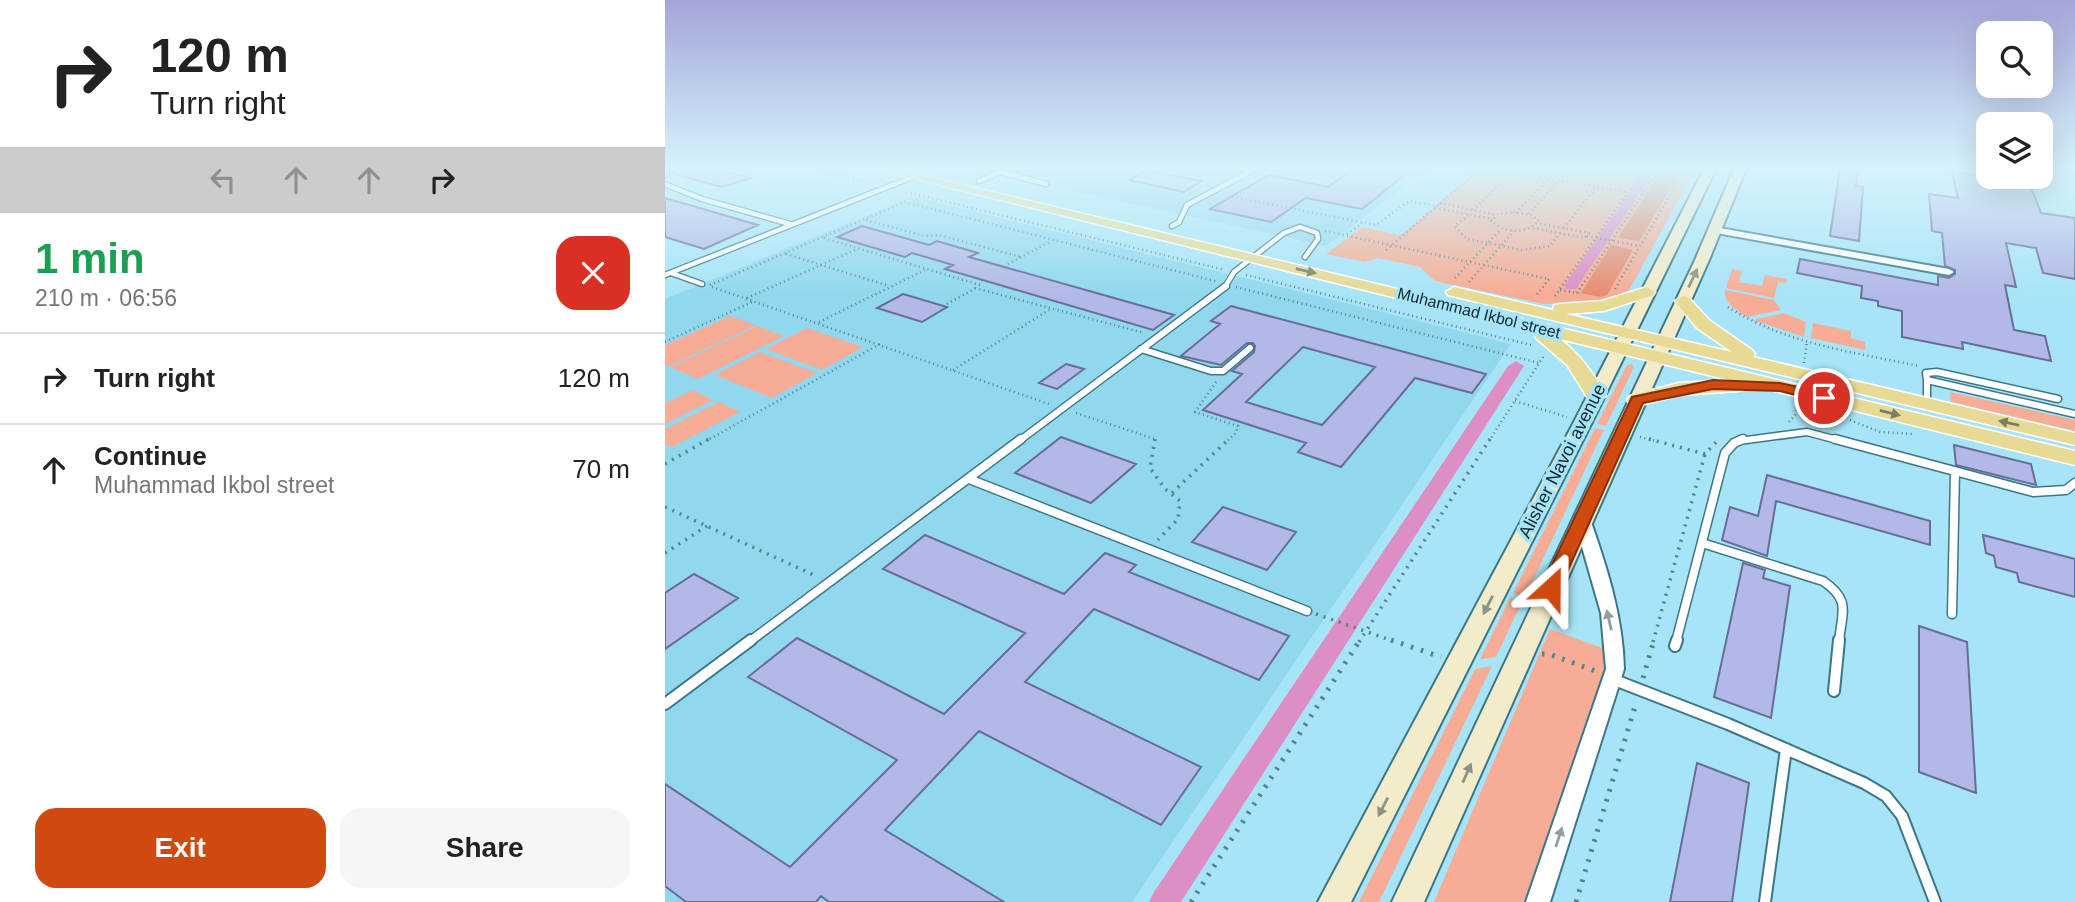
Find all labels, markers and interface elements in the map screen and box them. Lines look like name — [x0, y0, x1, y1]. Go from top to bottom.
map controls — [1976, 21, 2053, 189]
button: search — [1976, 21, 2053, 98]
icon: right — [35, 28, 126, 119]
text: 120 m — [150, 28, 289, 82]
text: Turn right — [150, 85, 286, 121]
button: layers — [1976, 112, 2053, 189]
icon: left — [204, 161, 242, 199]
icon: ahead — [277, 161, 315, 199]
icon: ahead — [350, 161, 388, 199]
icon: right — [423, 161, 461, 199]
text: 1 min — [35, 235, 145, 282]
button: close — [556, 236, 630, 310]
one-way arrow — [1295, 266, 1317, 277]
one-way arrow — [1688, 268, 1699, 289]
text: 210 m · 06:56 — [35, 285, 177, 311]
street label: Muhammad Ikbol street — [1396, 285, 1563, 342]
icon: right — [35, 360, 73, 398]
text: Turn right — [94, 363, 215, 393]
text: 120 m — [558, 363, 630, 393]
pin — [1794, 368, 1854, 428]
icon: arrive — [1805, 379, 1843, 417]
street label: Alisher Navoi avenue — [1514, 381, 1610, 541]
one-way arrow — [1879, 408, 1901, 419]
one-way arrow — [1997, 417, 2019, 428]
text: Continue — [94, 441, 207, 471]
icon: ahead — [35, 451, 73, 489]
text: 70 m — [572, 454, 630, 484]
text: Muhammad Ikbol street — [94, 472, 334, 498]
position arrow — [1514, 551, 1588, 625]
one-way arrow — [1482, 595, 1494, 615]
one-way arrow — [1603, 609, 1614, 631]
one-way arrow — [1461, 763, 1473, 783]
one-way arrow — [1378, 797, 1389, 817]
button: Exit — [35, 808, 326, 888]
button: Share — [340, 808, 630, 888]
one-way arrow — [1554, 827, 1565, 848]

